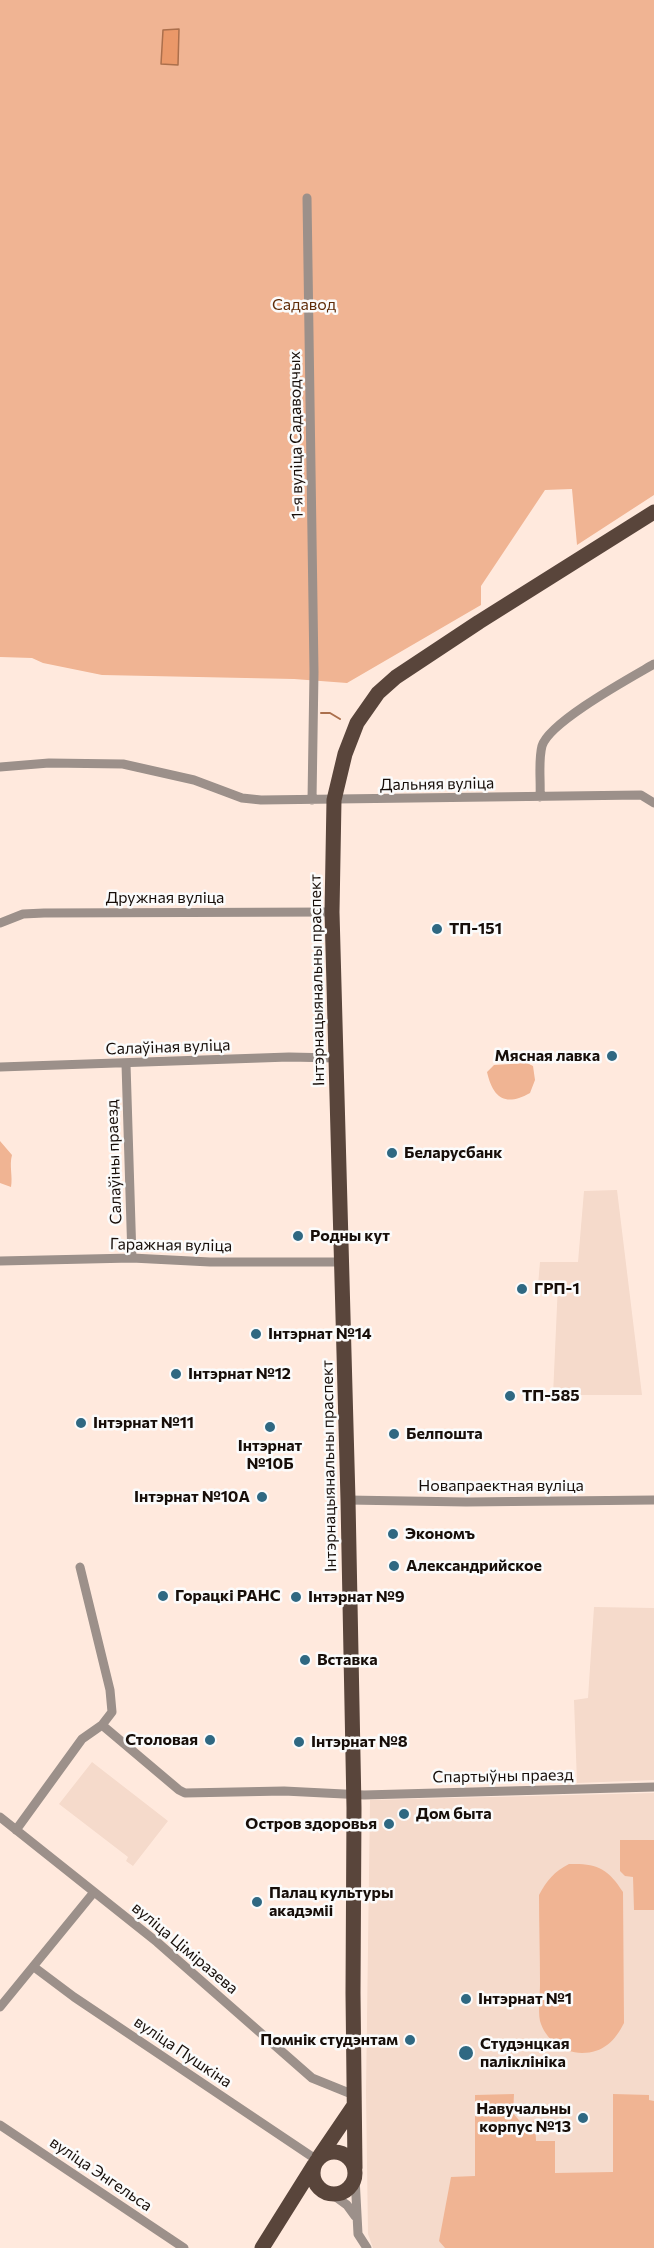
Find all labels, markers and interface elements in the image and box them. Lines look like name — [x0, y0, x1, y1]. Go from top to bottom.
park label: Садавод — [272, 295, 336, 315]
street label: 1-я вуліца Садаводчых — [285, 351, 307, 519]
street label: Дальняя вуліца — [380, 773, 494, 795]
street label: Інтэрнацыянальны праспект — [306, 874, 328, 1086]
street label: Дружная вуліца — [106, 888, 224, 908]
place label: ТП-151 — [449, 919, 502, 939]
marker: ТП-151 — [430, 922, 444, 936]
street label: Салаўіная вуліца — [105, 1035, 231, 1059]
place label: Мясная лавка — [494, 1046, 600, 1066]
marker: Мясная лавка — [605, 1049, 619, 1063]
street label: Салаўіны праезд — [102, 1099, 126, 1225]
place label: Беларусбанк — [404, 1143, 502, 1163]
marker: Беларусбанк — [385, 1146, 399, 1160]
place label: Родны кут — [310, 1226, 390, 1246]
marker: Родны кут — [291, 1229, 305, 1243]
street label: Гаражная вуліца — [110, 1234, 232, 1256]
place label: ГРП-1 — [534, 1279, 580, 1299]
marker: ГРП-1 — [515, 1282, 529, 1296]
place label: Інтэрнат №14 — [268, 1324, 372, 1344]
marker: Інтэрнат №14 — [249, 1327, 263, 1341]
street label: Інтэрнацыянальны праспект — [318, 1360, 340, 1572]
place label: Інтэрнат №12 — [188, 1364, 291, 1384]
marker: Інтэрнат №12 — [169, 1367, 183, 1381]
place label: ТП-585 — [522, 1386, 580, 1406]
marker: ТП-585 — [503, 1389, 517, 1403]
place label: Інтэрнат №11 — [93, 1413, 194, 1433]
marker: Інтэрнат №11 — [74, 1416, 88, 1430]
marker: Інтэрнат №10Б — [263, 1420, 277, 1434]
place label: Белпошта — [406, 1424, 483, 1444]
marker: Белпошта — [387, 1427, 401, 1441]
place label: Інтэрнат №10Б — [238, 1436, 302, 1474]
street label: Новапраектная вуліца — [418, 1476, 584, 1496]
place label: Інтэрнат №10А — [134, 1487, 250, 1507]
marker: Інтэрнат №10А — [255, 1490, 269, 1504]
place label: Экономъ — [405, 1524, 475, 1544]
marker: Экономъ — [386, 1527, 400, 1541]
place label: Александрийское — [406, 1556, 542, 1576]
marker: Александрийское — [387, 1559, 401, 1573]
place label: Горацкі РАНС — [175, 1586, 281, 1606]
place label: Інтэрнат №9 — [308, 1587, 405, 1607]
marker: Горацкі РАНС — [156, 1589, 170, 1603]
marker: Інтэрнат №9 — [289, 1590, 303, 1604]
place label: Вставка — [317, 1650, 378, 1670]
marker: Вставка — [298, 1653, 312, 1667]
place label: Столовая — [125, 1730, 198, 1750]
place label: Інтэрнат №8 — [311, 1732, 408, 1752]
marker: Столовая — [203, 1733, 217, 1747]
marker: Інтэрнат №8 — [292, 1735, 306, 1749]
street label: Спартыўны праезд — [432, 1765, 574, 1787]
place label: Дом быта — [416, 1804, 491, 1824]
marker: Дом быта — [397, 1807, 411, 1821]
place label: Остров здоровья — [245, 1814, 377, 1834]
marker: Остров здоровья — [382, 1817, 396, 1831]
place label: Палац культуры акадэміі — [269, 1883, 393, 1921]
marker: Палац культуры акадэміі — [250, 1895, 264, 1909]
street label: вуліца Ціміразева — [128, 1898, 242, 1998]
place label: Інтэрнат №1 — [478, 1989, 572, 2009]
marker: Інтэрнат №1 — [459, 1992, 473, 2006]
street label: вуліца Пушкіна — [130, 2012, 236, 2092]
place label: Помнік студэнтам — [260, 2030, 398, 2050]
marker: Помнік студэнтам — [403, 2033, 417, 2047]
place label: Студэнцкая паліклініка — [480, 2034, 570, 2072]
marker: Студэнцкая паліклініка — [457, 2044, 475, 2062]
place label: Навучальны корпус №13 — [476, 2099, 571, 2137]
marker: Навучальны корпус №13 — [576, 2111, 590, 2125]
street label: вуліца Энгельса — [46, 2133, 156, 2215]

